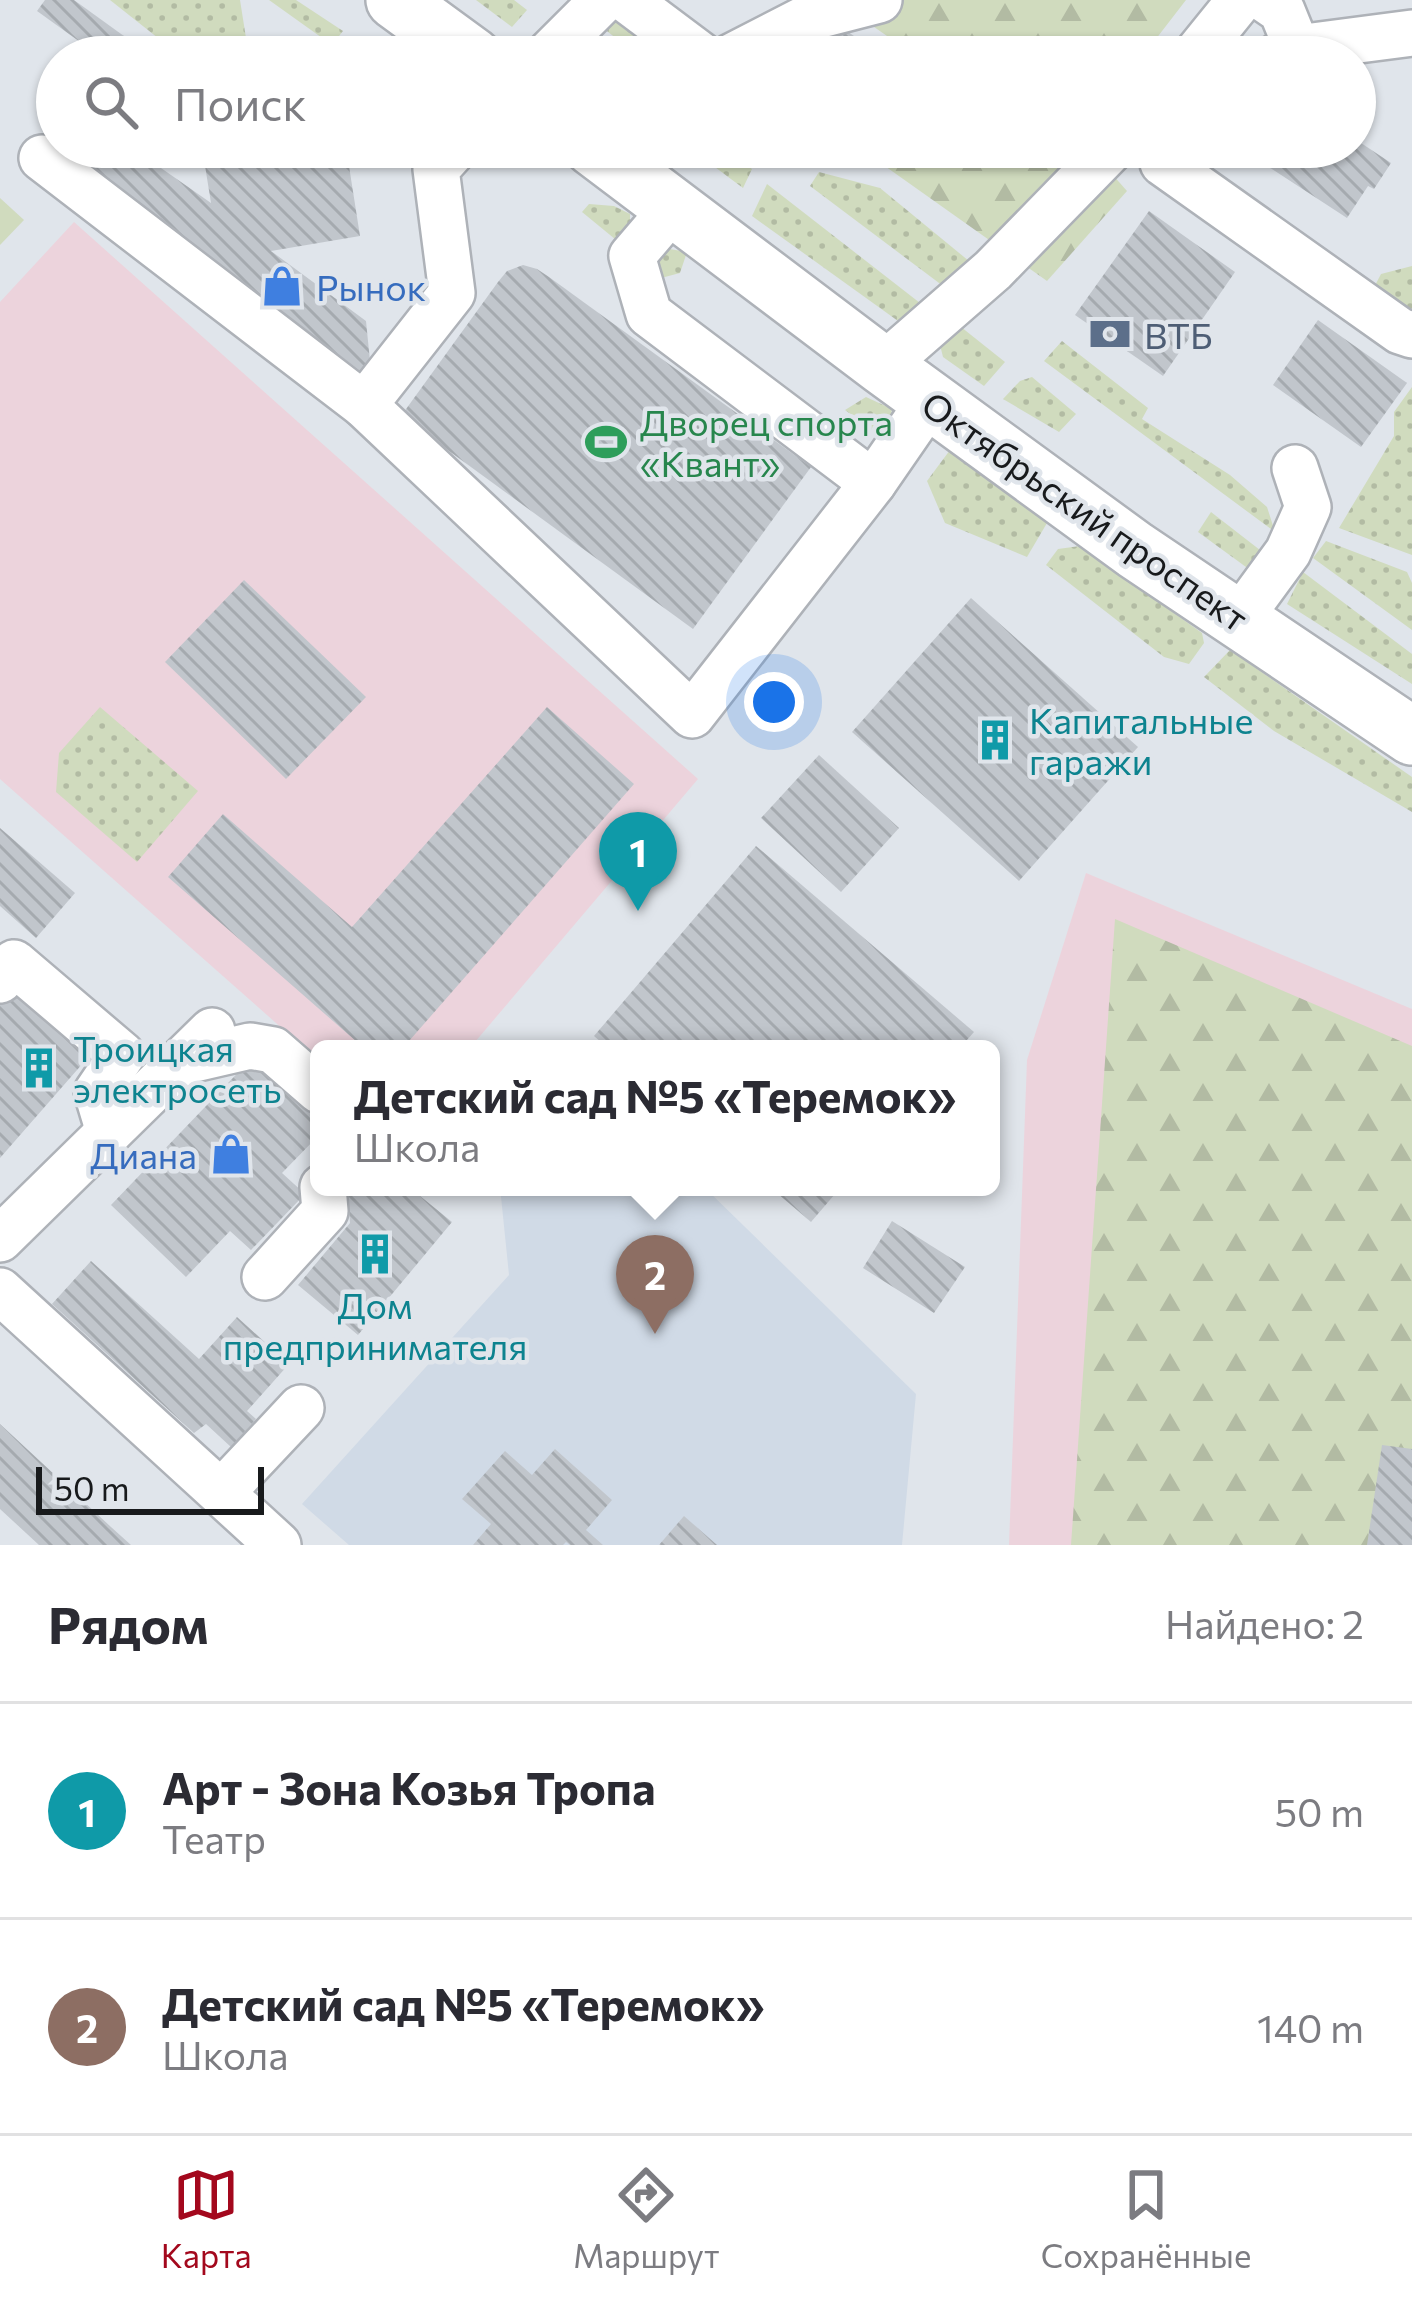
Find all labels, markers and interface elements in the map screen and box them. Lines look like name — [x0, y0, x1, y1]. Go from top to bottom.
search box — [36, 36, 1376, 168]
icon: search — [78, 69, 144, 135]
text: Поиск — [174, 75, 307, 130]
shop icon: Рынок — [259, 263, 305, 309]
place label: Рынок — [316, 264, 426, 308]
bank icon: ВТБ — [1087, 311, 1133, 357]
place label: ВТБ — [1144, 312, 1213, 356]
street label: Октябрьский проспект — [915, 381, 1257, 639]
place label: Дворец спорта «Квант» — [640, 399, 893, 484]
sports icon: Дворец спорта «Квант» — [583, 419, 629, 465]
your location — [744, 672, 804, 732]
place label: Капитальные гаражи — [1029, 697, 1253, 782]
building icon: Капитальные гаражи — [972, 717, 1018, 763]
pin: 1 — [599, 812, 677, 911]
place label: Троицкая электросеть — [73, 1025, 282, 1110]
popup — [310, 1040, 1000, 1196]
building icon: Троицкая электросеть — [16, 1045, 62, 1091]
text: Детский сад №5 «Теремок» — [354, 1067, 956, 1122]
text: Школа — [354, 1122, 480, 1170]
shop icon: Диана — [208, 1131, 254, 1177]
place label: Диана — [90, 1132, 197, 1176]
building icon: Дом предпринимателя — [352, 1231, 398, 1277]
pin: 2 — [616, 1235, 694, 1334]
place label: Дом предпринимателя — [223, 1282, 527, 1367]
scale bar — [36, 1461, 264, 1514]
text: 50 m — [54, 1467, 130, 1508]
text: Рядом — [48, 1592, 209, 1655]
text: Найдено: 2 — [1165, 1599, 1364, 1647]
text: Арт - Зона Козья Тропа — [162, 1759, 655, 1814]
text: 1 — [78, 1787, 96, 1835]
text: 50 m — [1275, 1787, 1364, 1835]
text: Театр — [162, 1814, 266, 1862]
text: Детский сад №5 «Теремок» — [162, 1975, 765, 2030]
text: 2 — [76, 2003, 98, 2051]
text: 140 m — [1257, 2003, 1364, 2051]
text: Школа — [162, 2030, 289, 2078]
tab: Карта — [161, 2162, 252, 2275]
tab: Маршрут — [573, 2162, 719, 2275]
tab: Сохранённые — [1041, 2162, 1251, 2275]

